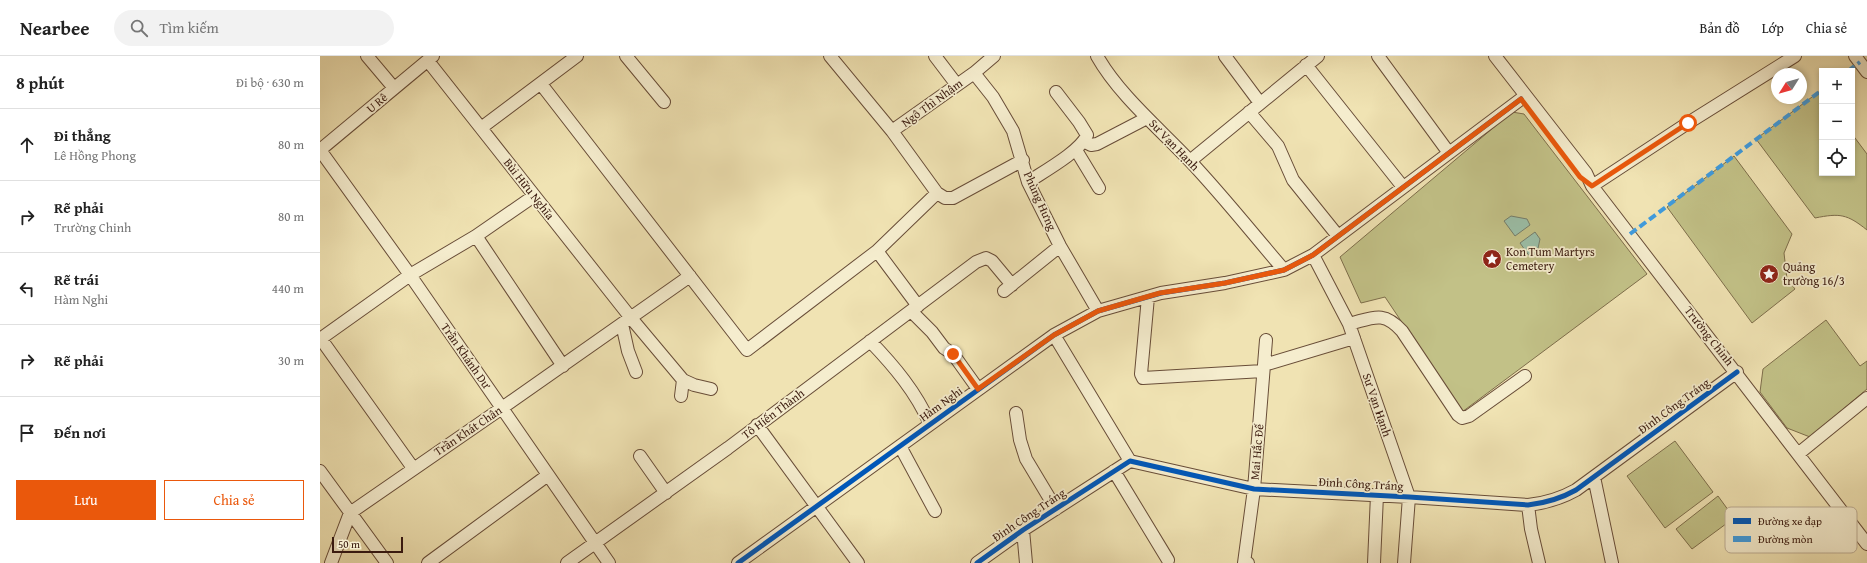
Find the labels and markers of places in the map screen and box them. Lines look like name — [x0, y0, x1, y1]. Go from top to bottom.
place label: Kon Tum Martyrs Cemetery — [1506, 243, 1595, 274]
place icon: Kon Tum Martyrs Cemetery — [1481, 248, 1503, 270]
place label: Quảng trường 16/3 — [1783, 258, 1845, 289]
place icon: Quảng trường 16/3 — [1758, 263, 1780, 285]

